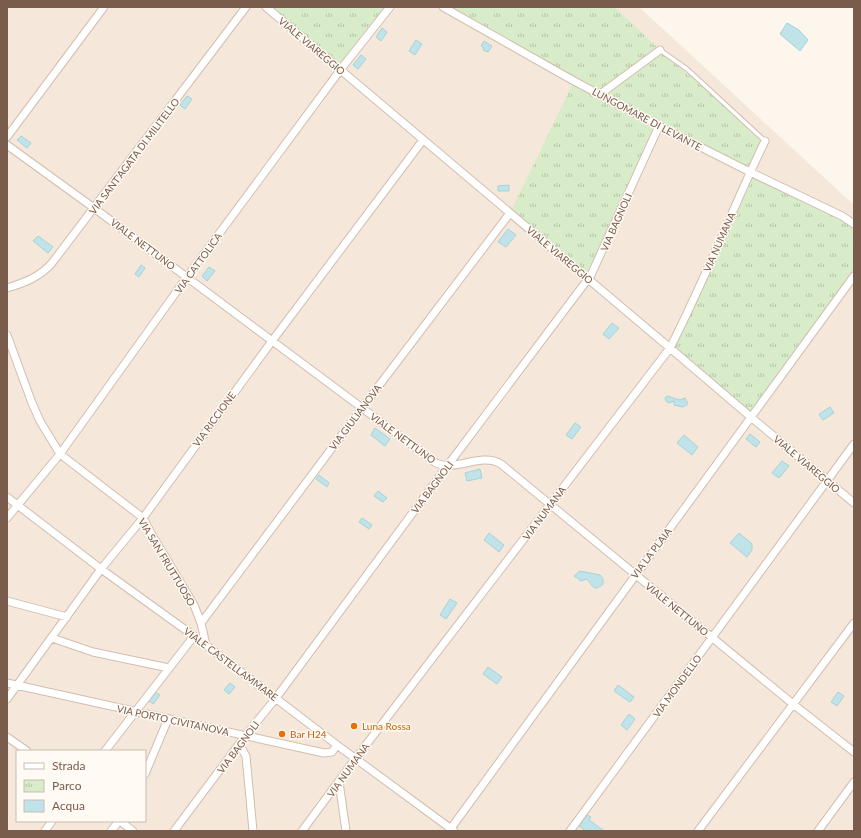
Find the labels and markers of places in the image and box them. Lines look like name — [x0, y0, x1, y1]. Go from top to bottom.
place label: Luna Rossa — [362, 720, 411, 732]
marker: Luna Rossa — [349, 721, 359, 731]
place label: Bar H24 — [290, 728, 327, 740]
marker: Bar H24 — [277, 729, 287, 739]

